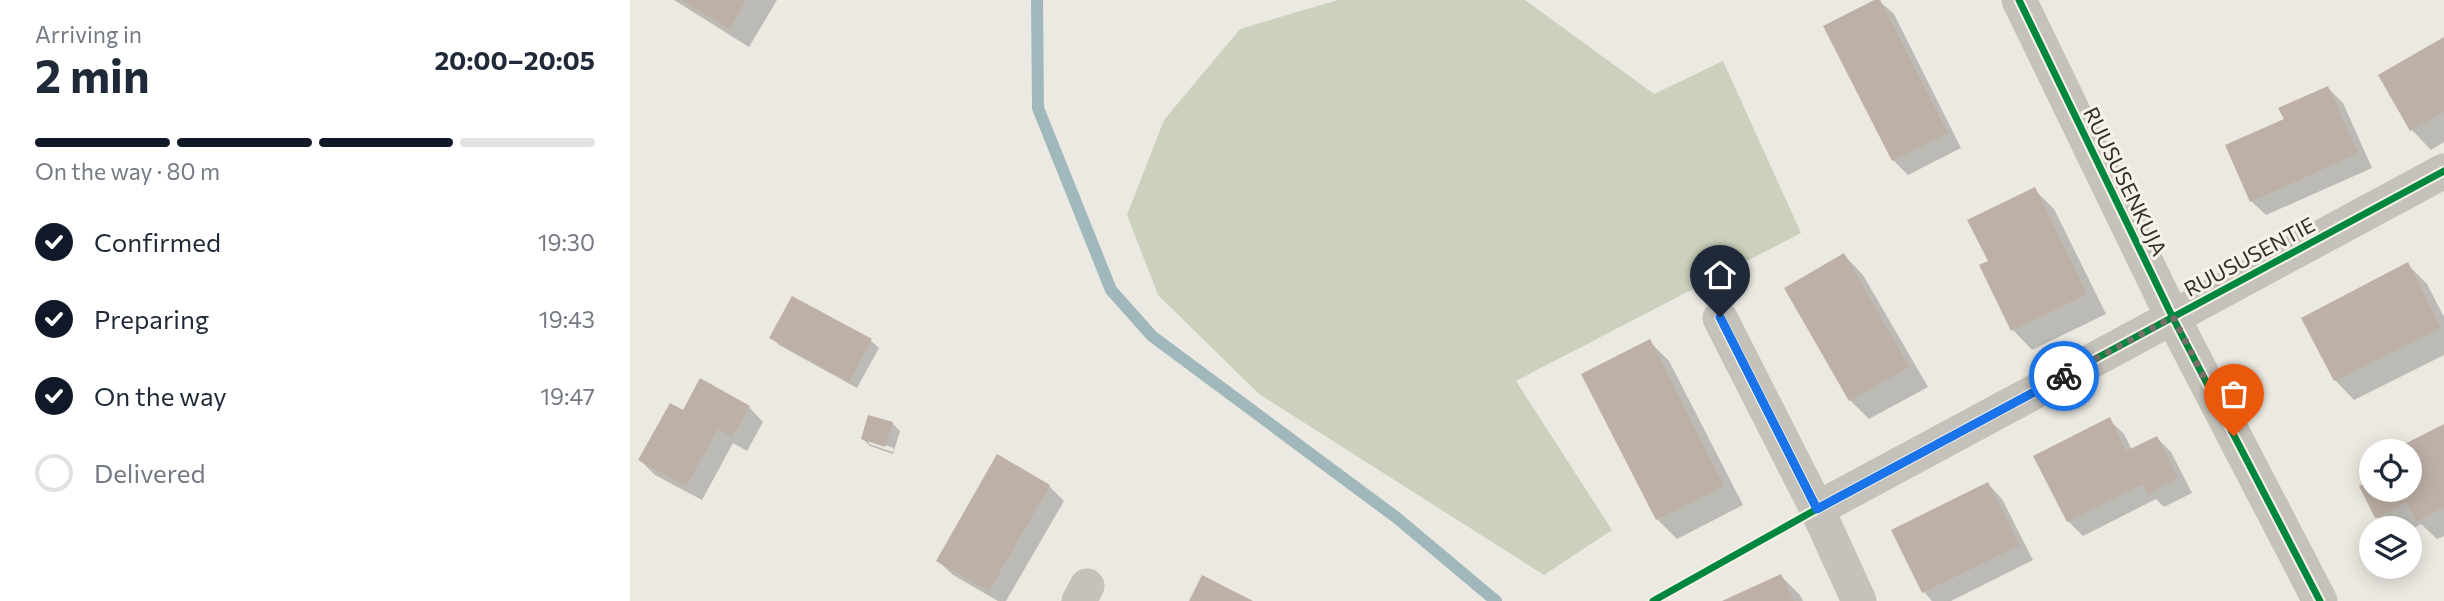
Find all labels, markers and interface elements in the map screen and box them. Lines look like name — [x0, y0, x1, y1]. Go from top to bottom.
text: Arriving in — [35, 20, 142, 48]
text: 20:00–20:05 — [434, 44, 595, 75]
text: 2 min — [35, 46, 150, 102]
street label: RUUSUSENKUJA — [2079, 102, 2173, 260]
text: On the way · 80 m — [35, 157, 220, 185]
street label: RUUSUSENTIE — [2179, 211, 2319, 301]
icon: check — [35, 223, 73, 261]
text: Confirmed — [94, 226, 221, 257]
text: 19:30 — [538, 228, 595, 256]
pin — [1690, 245, 1750, 317]
icon: home — [1701, 256, 1739, 294]
icon: check — [35, 300, 73, 338]
text: Preparing — [94, 303, 209, 334]
text: 19:43 — [539, 305, 595, 333]
courier — [2029, 341, 2099, 411]
icon: bike — [2045, 357, 2083, 395]
pin — [2204, 364, 2264, 436]
icon: bag — [2215, 375, 2253, 413]
icon: check — [35, 377, 73, 415]
text: On the way — [94, 380, 227, 411]
text: 19:47 — [540, 382, 595, 410]
map controls — [2359, 439, 2422, 579]
button: locate — [2359, 439, 2422, 502]
text: Delivered — [94, 457, 205, 488]
button: layers — [2359, 516, 2422, 579]

